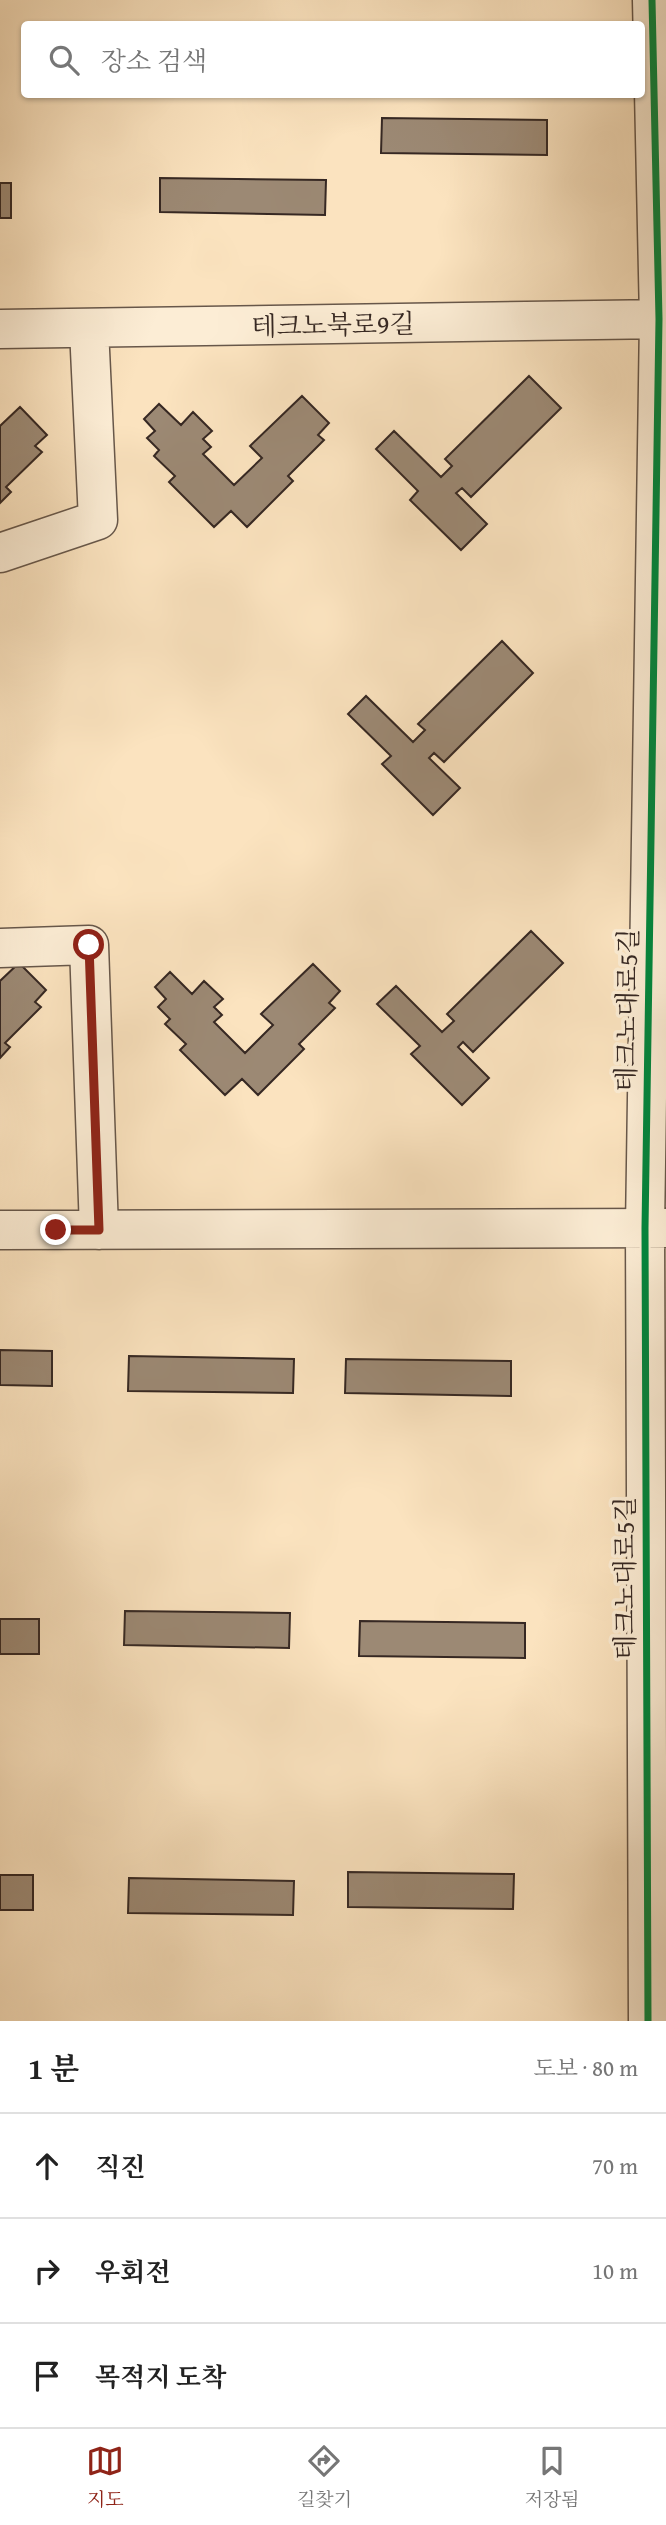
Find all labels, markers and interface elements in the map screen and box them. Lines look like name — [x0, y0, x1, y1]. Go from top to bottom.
search box — [21, 21, 645, 98]
icon: search — [45, 41, 83, 79]
text: 장소 검색 — [101, 41, 207, 80]
street label: 테크노북로9길 — [251, 304, 415, 345]
street label: 테크노대로5길 — [606, 928, 647, 1092]
route start — [73, 929, 104, 960]
route end — [40, 1214, 71, 1245]
street label: 테크노대로5길 — [605, 1496, 644, 1660]
text: 1 분 — [28, 2046, 79, 2090]
text: 도보 · 80 m — [534, 2051, 638, 2084]
icon: ahead — [28, 2147, 66, 2185]
text: 직진 — [95, 2147, 145, 2186]
text: 70 m — [592, 2149, 638, 2182]
icon: right — [28, 2252, 66, 2290]
text: 우회전 — [95, 2252, 170, 2291]
text: 10 m — [592, 2254, 638, 2287]
icon: arrive — [28, 2357, 66, 2395]
text: 목적지 도착 — [95, 2357, 226, 2396]
tab: 지도 — [86, 2442, 124, 2513]
tab: 길찾기 — [297, 2442, 352, 2513]
tab: 저장됨 — [525, 2442, 580, 2513]

